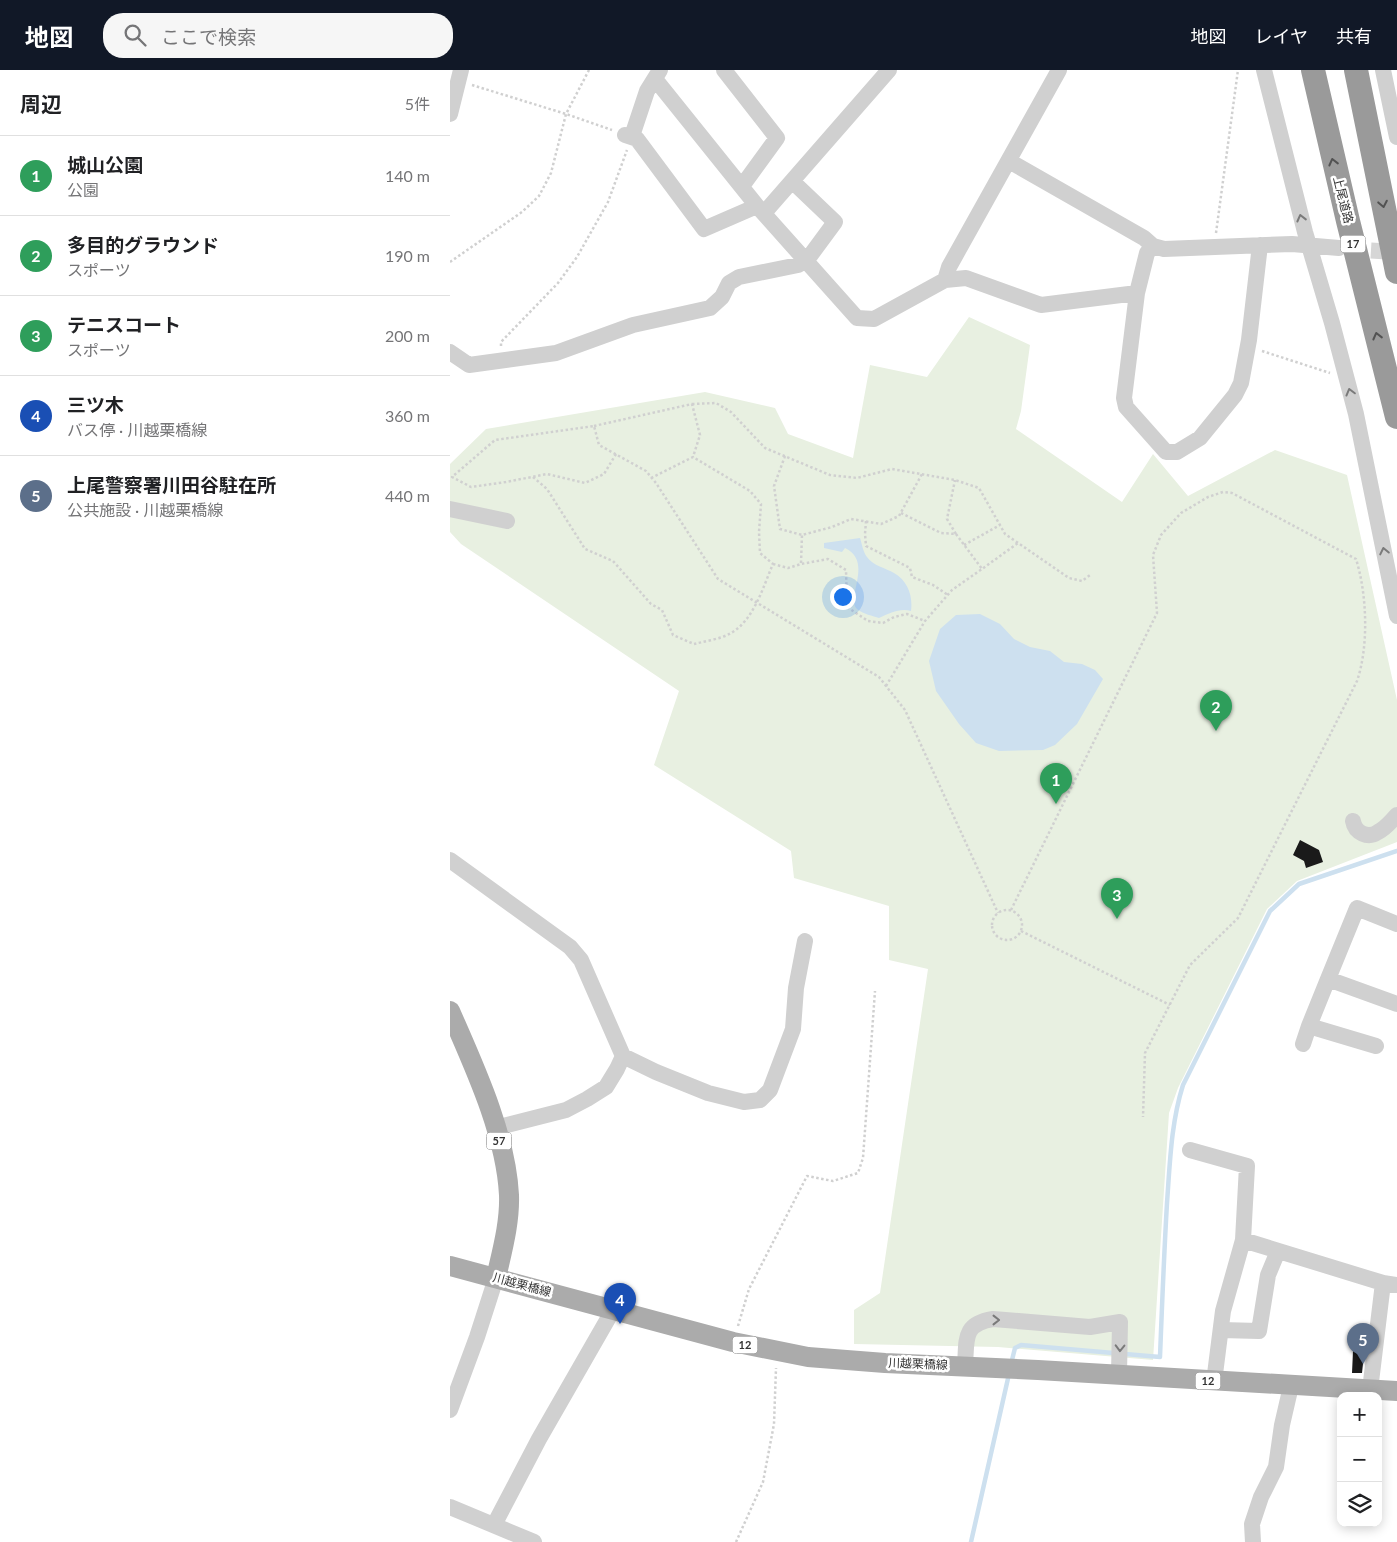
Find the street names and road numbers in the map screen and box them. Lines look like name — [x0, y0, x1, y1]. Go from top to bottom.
street label: 上尾道路 — [1330, 175, 1357, 225]
road number: 17 — [1340, 235, 1366, 252]
road number: 57 — [486, 1132, 512, 1150]
street label: 川越栗橋線 — [491, 1270, 553, 1300]
road number: 12 — [732, 1336, 758, 1354]
street label: 川越栗橋線 — [888, 1355, 948, 1372]
road number: 12 — [1196, 1372, 1220, 1390]

